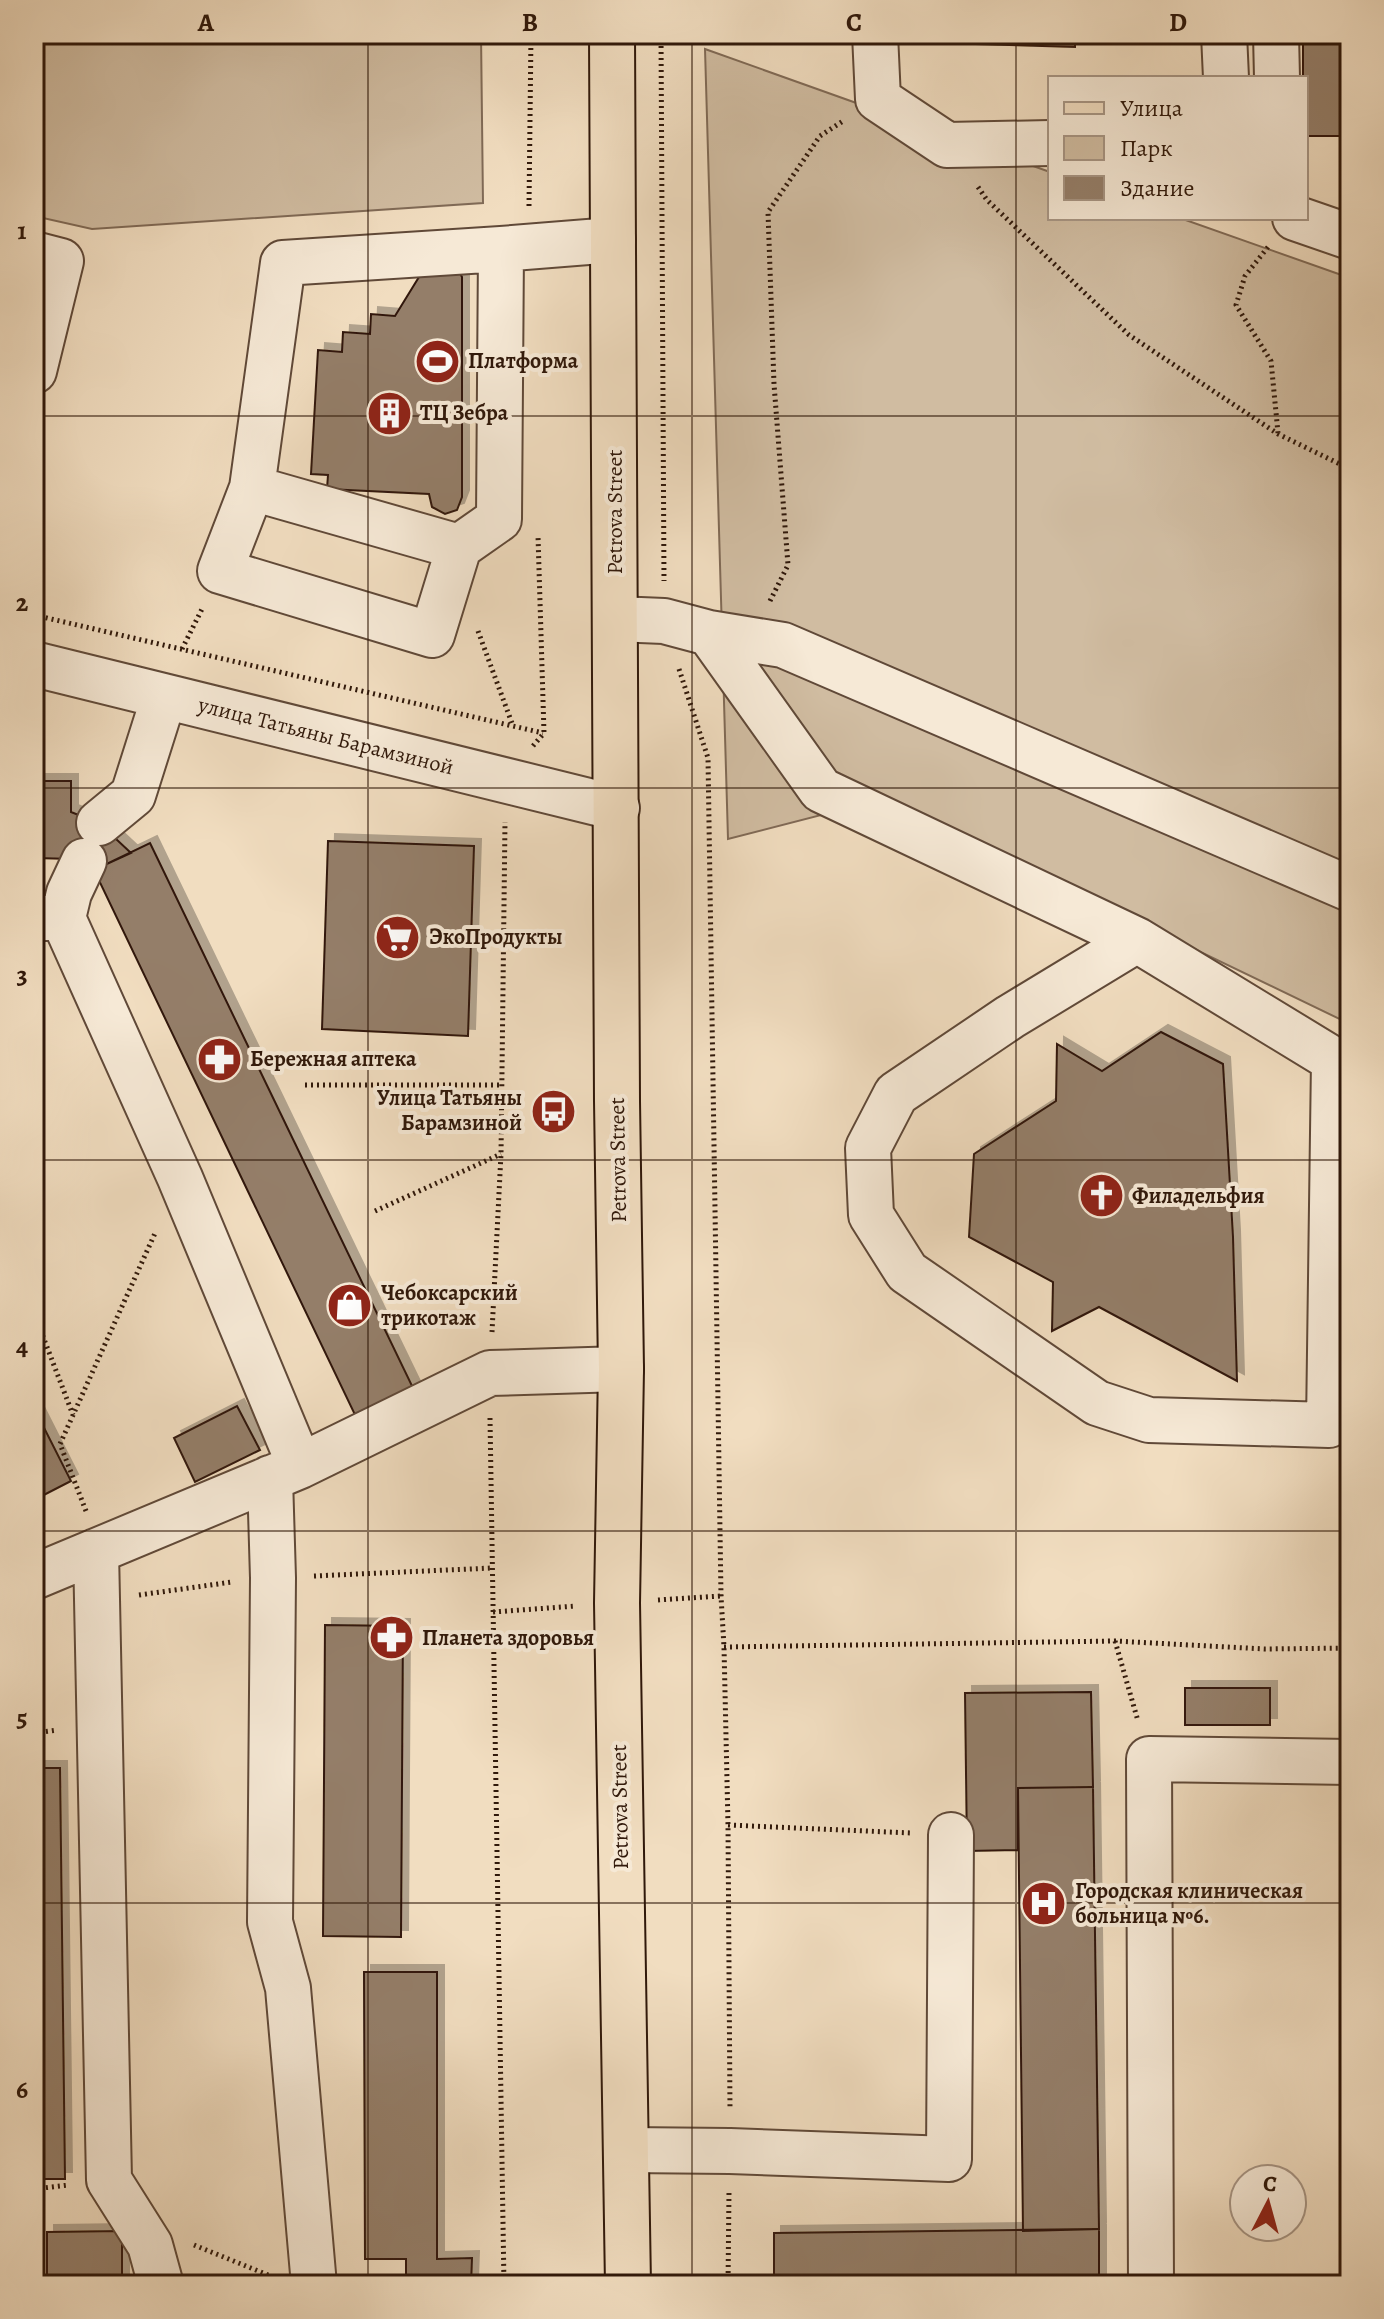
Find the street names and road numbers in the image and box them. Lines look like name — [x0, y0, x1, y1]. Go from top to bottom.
street label: Petrova Street — [600, 449, 630, 575]
street label: улица Татьяны Барамзиной — [194, 689, 457, 782]
street label: Petrova Street — [602, 1097, 634, 1223]
street label: Petrova Street — [604, 1744, 636, 1870]

